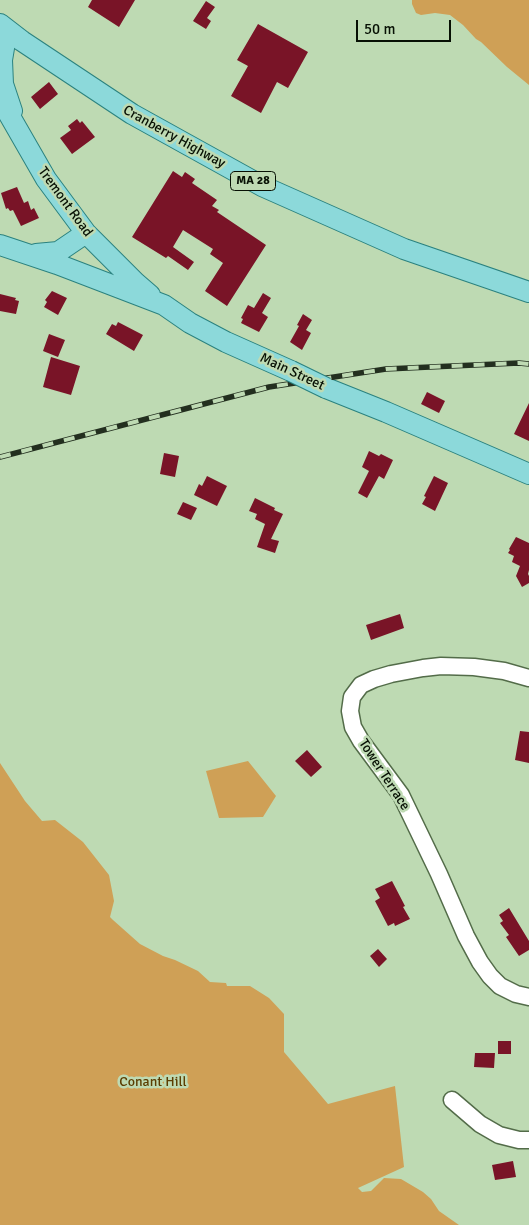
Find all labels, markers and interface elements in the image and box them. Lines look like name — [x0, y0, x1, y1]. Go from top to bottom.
scale bar — [359, 10, 454, 42]
text: 50 m — [364, 20, 395, 38]
street label: Cranberry Highway — [120, 102, 228, 172]
street label: Tremont Road — [34, 164, 96, 240]
road number: MA 28 — [230, 172, 276, 190]
street label: Main Street — [257, 350, 327, 394]
street label: Tower Terrace — [355, 736, 413, 814]
park label: Conant Hill — [119, 1074, 187, 1090]

